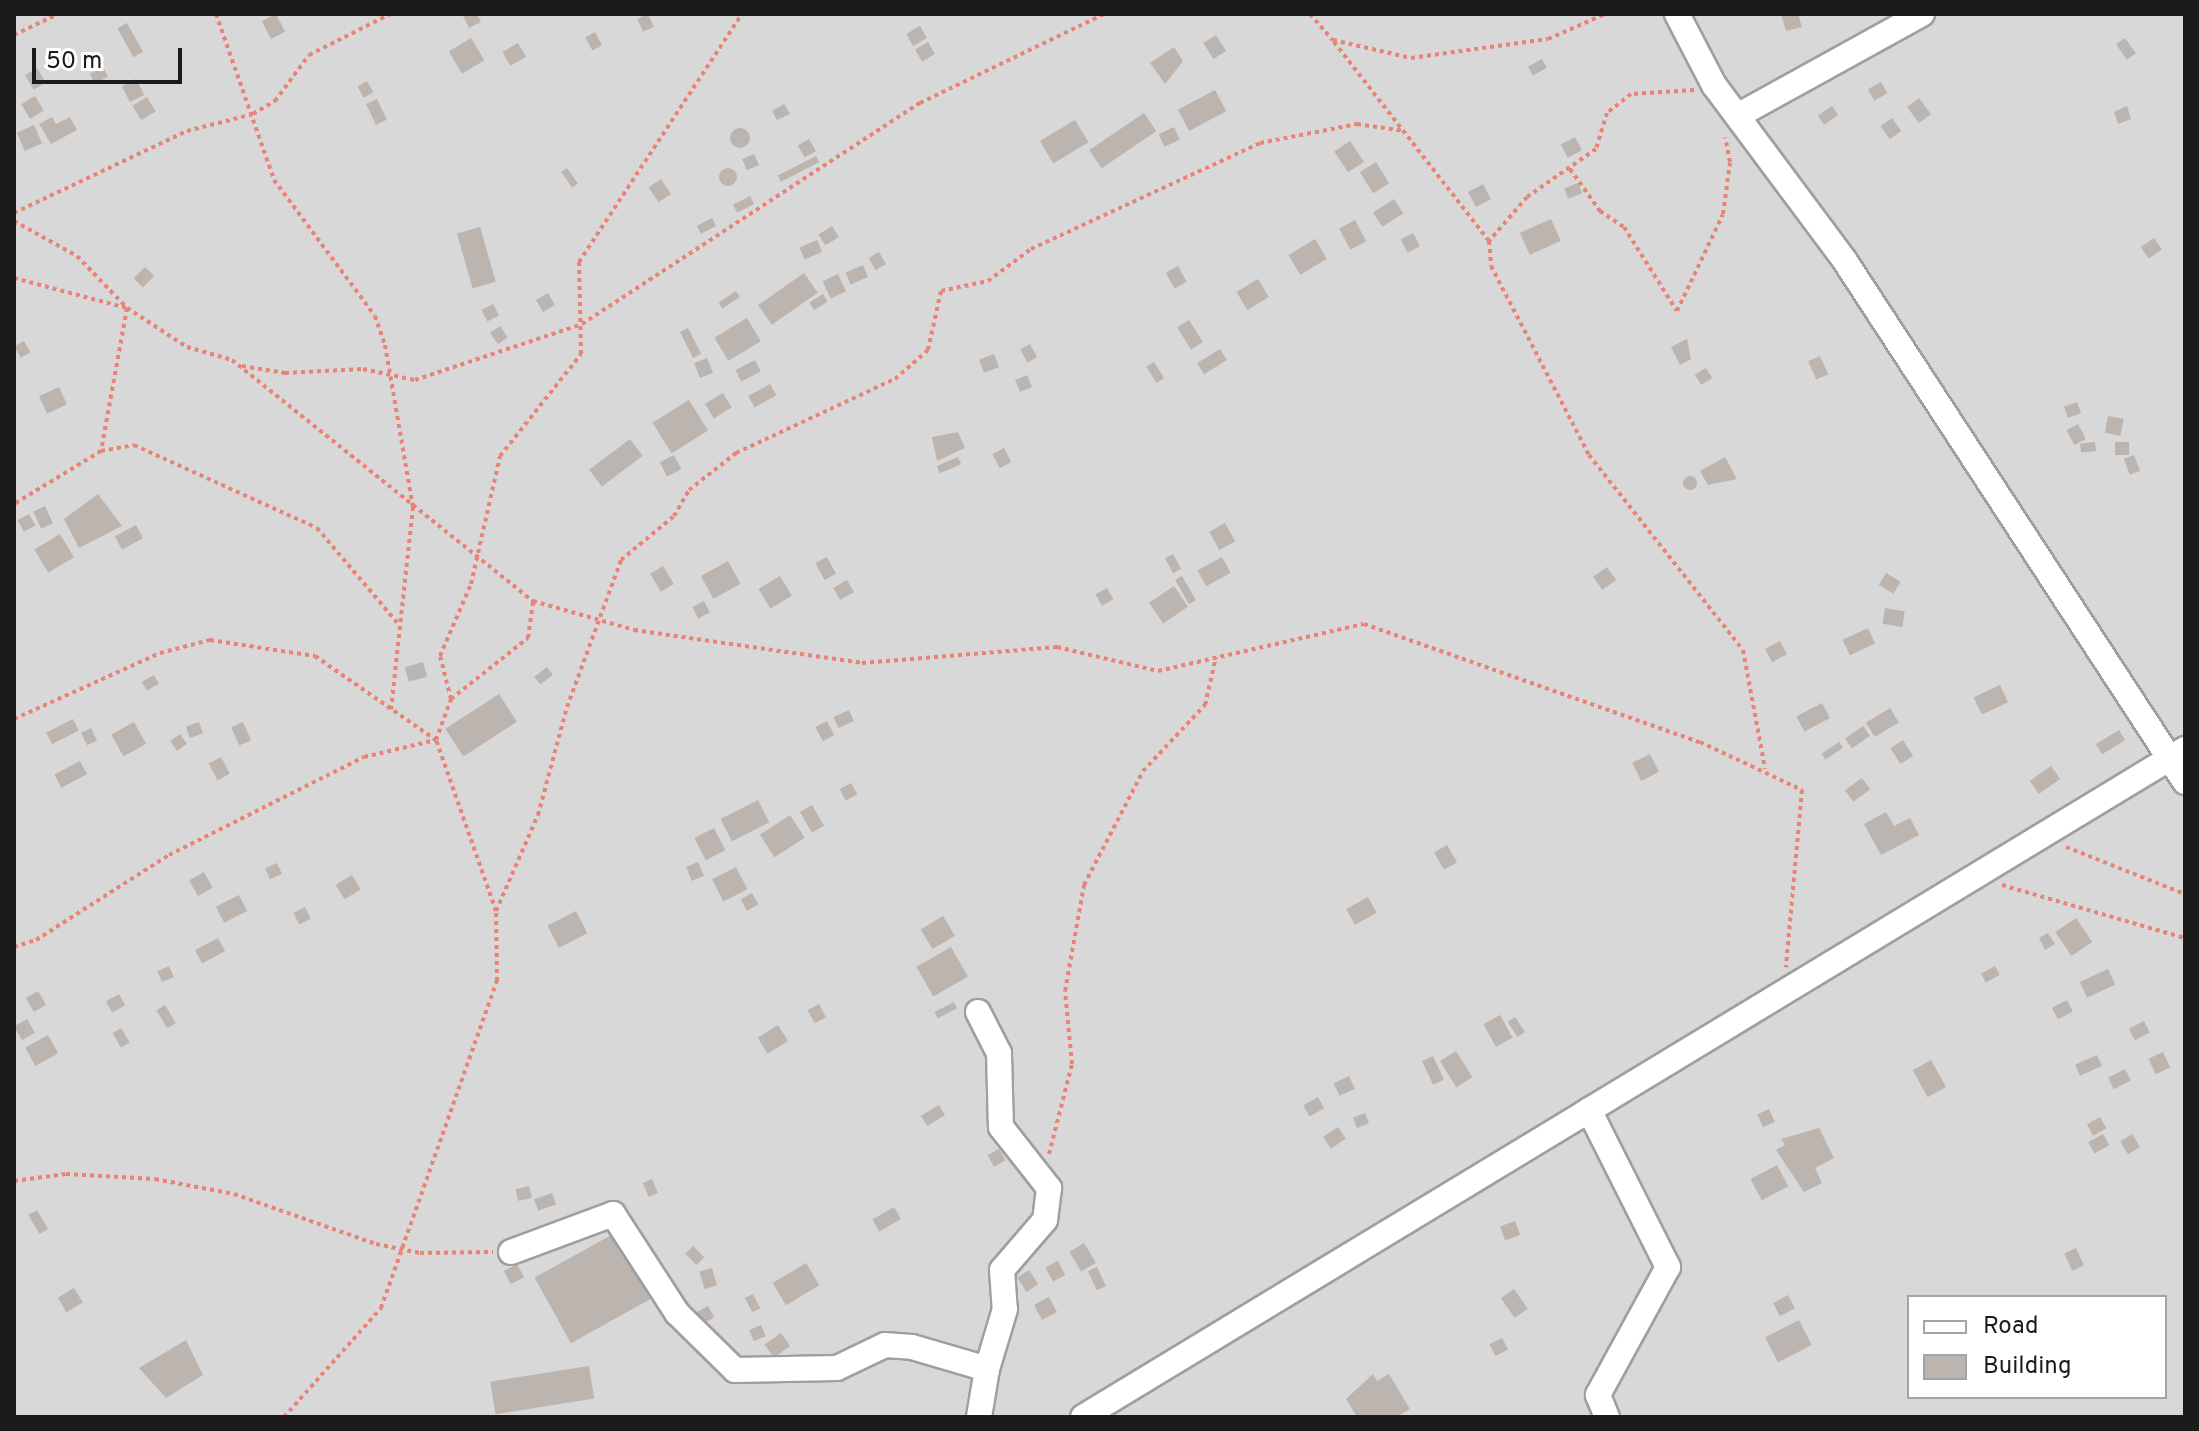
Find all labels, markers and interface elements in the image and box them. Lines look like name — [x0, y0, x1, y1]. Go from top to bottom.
scale bar — [36, 32, 186, 82]
text: 50 m — [46, 47, 102, 77]
legend — [1907, 1295, 2167, 1399]
text: Road — [1983, 1312, 2039, 1342]
text: Building — [1983, 1352, 2072, 1382]

